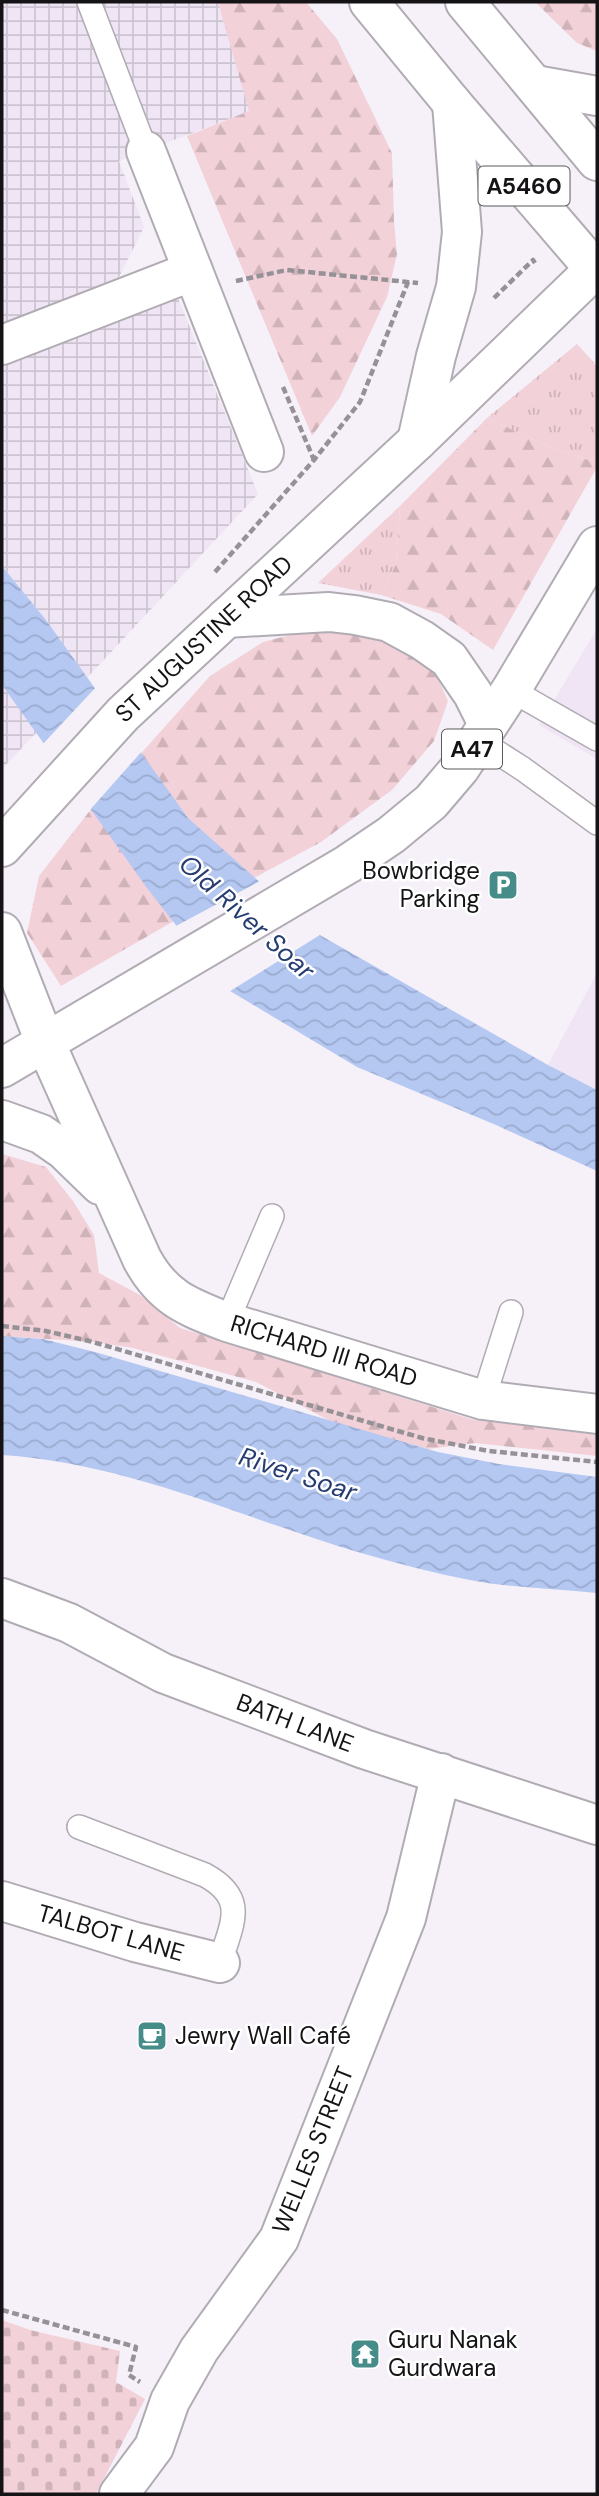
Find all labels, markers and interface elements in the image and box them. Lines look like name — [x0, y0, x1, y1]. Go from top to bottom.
road number: A5460 — [478, 167, 570, 206]
street label: ST AUGUSTINE ROAD — [108, 548, 299, 729]
road number: A47 — [442, 730, 502, 768]
water label: Old River Soar — [172, 847, 323, 988]
place label: Bowbridge Parking — [362, 855, 480, 914]
parking icon: Bowbridge Parking — [486, 868, 520, 902]
street label: RICHARD III ROAD — [227, 1307, 421, 1394]
water label: River Soar — [235, 1439, 362, 1509]
street label: BATH LANE — [232, 1686, 358, 1759]
street label: TALBOT LANE — [34, 1897, 188, 1968]
cafe icon: Jewry Wall Café — [135, 2019, 169, 2053]
place label: Jewry Wall Café — [175, 2020, 351, 2051]
street label: WELLES STREET — [265, 2062, 360, 2238]
place label: Guru Nanak Gurdwara — [388, 2324, 518, 2383]
temple icon: Guru Nanak Gurdwara — [348, 2337, 382, 2371]

